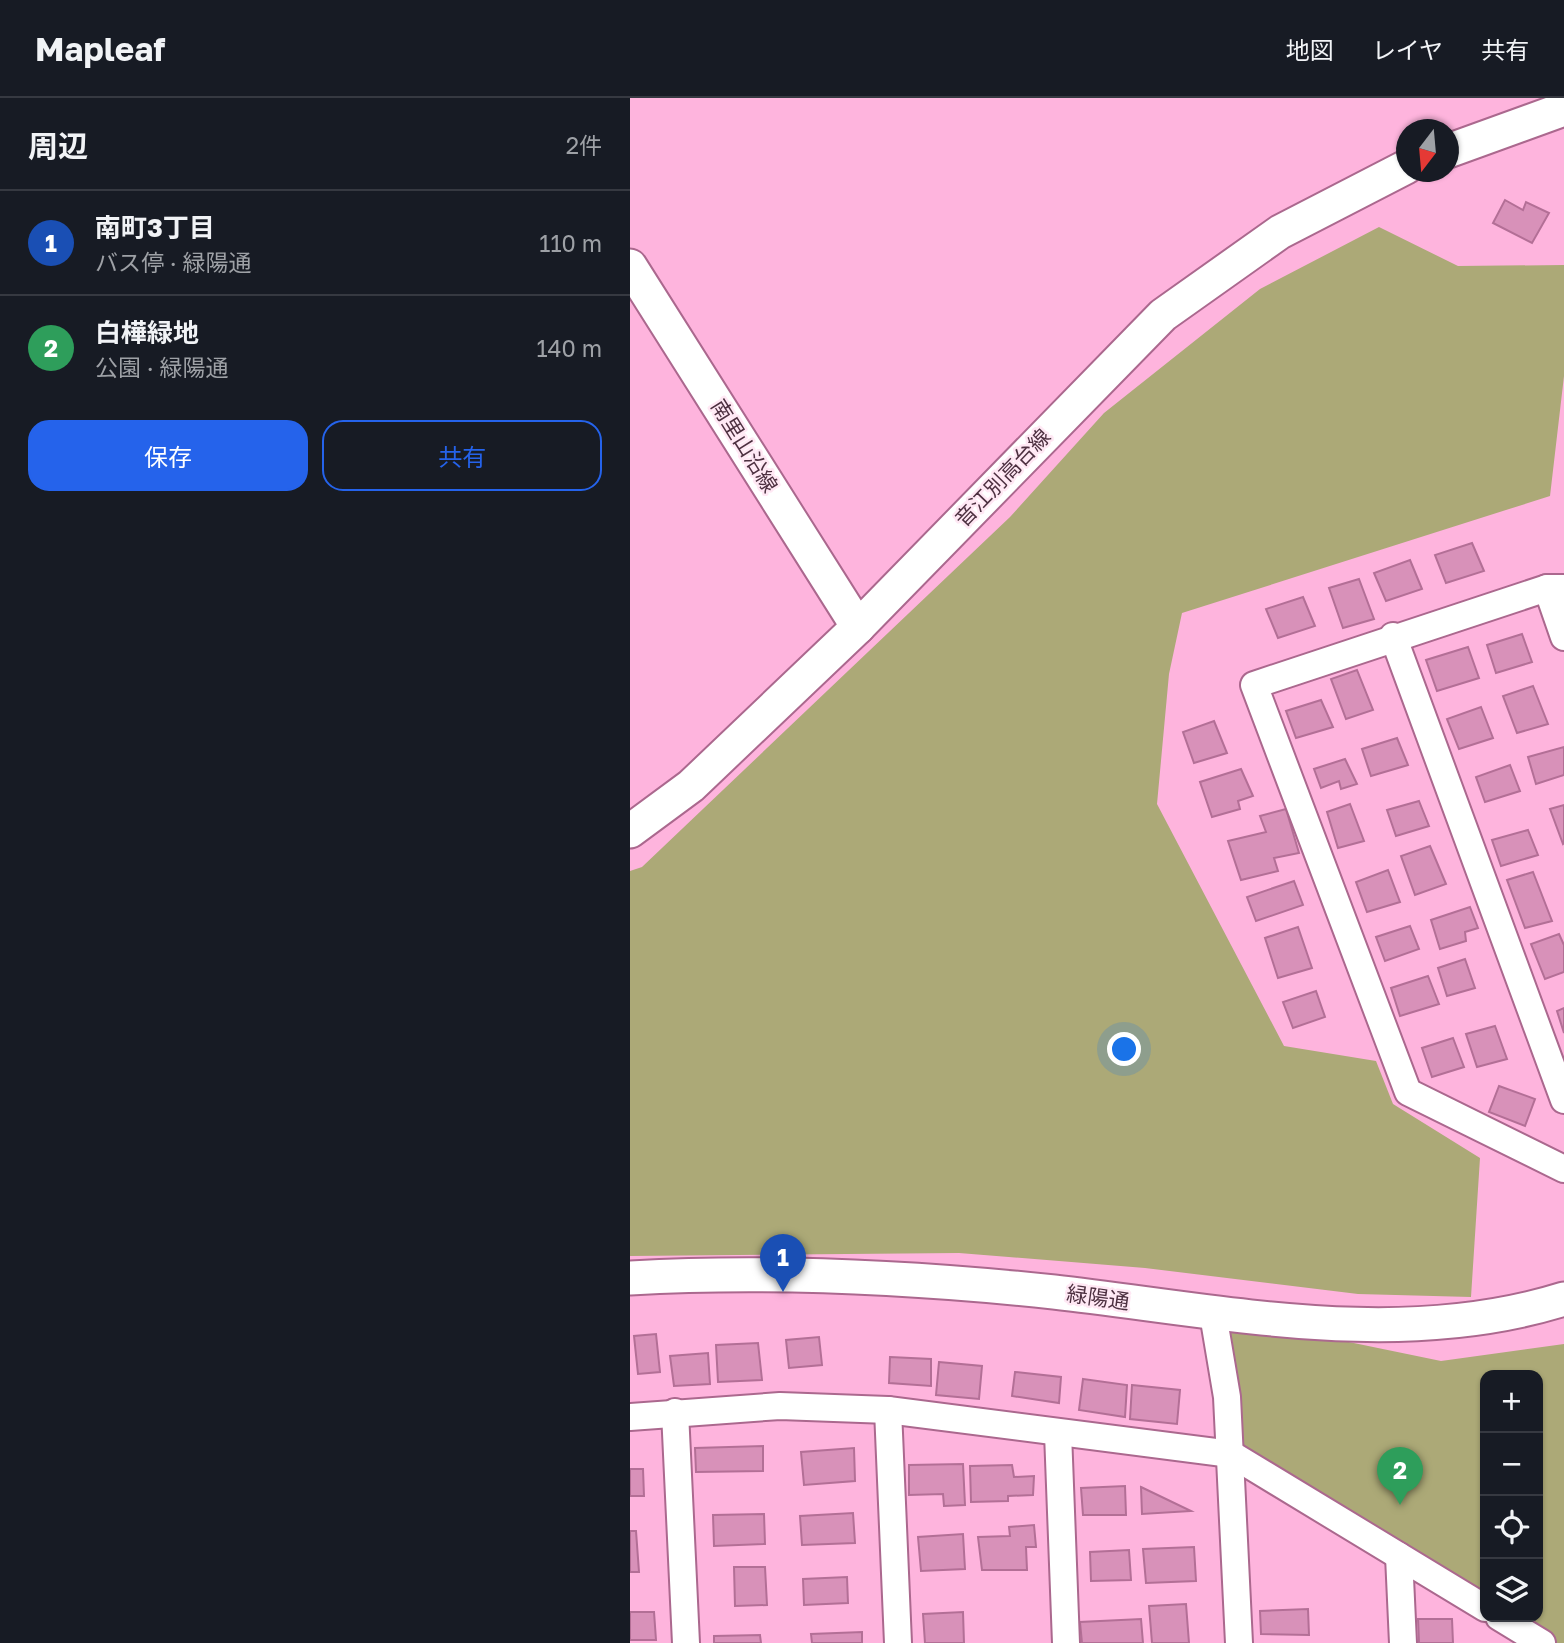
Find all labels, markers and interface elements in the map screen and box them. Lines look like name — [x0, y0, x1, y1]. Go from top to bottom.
text: Mapleaf — [35, 29, 165, 68]
text: 地図 — [1286, 35, 1334, 64]
text: レイヤ — [1372, 35, 1443, 64]
text: 共有 — [1481, 35, 1529, 64]
north arrow — [1396, 119, 1459, 182]
text: 周辺 — [28, 128, 88, 164]
text: 2件 — [566, 131, 602, 159]
text: 南町3丁目 — [95, 212, 215, 243]
text: 1 — [45, 229, 57, 257]
text: 110 m — [539, 229, 602, 257]
text: バス停 · 緑陽通 — [95, 248, 251, 276]
text: 白樺緑地 — [95, 317, 199, 348]
text: 2 — [44, 334, 58, 362]
text: 140 m — [536, 334, 602, 362]
text: 公園 · 緑陽通 — [95, 353, 228, 381]
street label: 南里山沿線 — [706, 394, 784, 497]
button: 保存 — [28, 420, 308, 491]
button: 共有 — [322, 420, 602, 491]
street label: 音江別高台線 — [949, 423, 1055, 532]
your location — [1107, 1032, 1141, 1066]
pin: 1 — [760, 1234, 806, 1292]
street label: 緑陽通 — [1065, 1280, 1131, 1314]
map controls — [1480, 1370, 1543, 1622]
button: + — [1480, 1370, 1543, 1433]
button: − — [1480, 1433, 1543, 1496]
pin: 2 — [1377, 1447, 1423, 1505]
button: locate — [1480, 1496, 1543, 1559]
button: layers — [1480, 1559, 1543, 1622]

